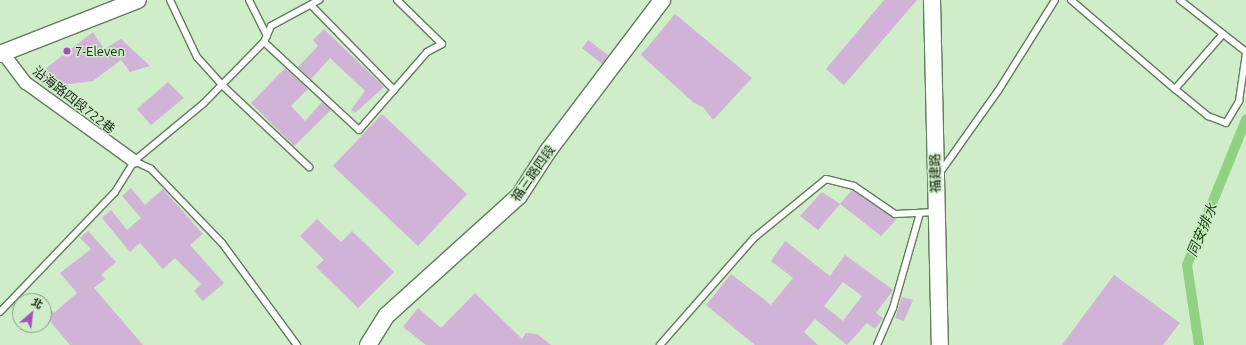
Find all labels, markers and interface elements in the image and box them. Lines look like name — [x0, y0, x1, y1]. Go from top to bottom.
place label: 7-Eleven — [75, 43, 125, 59]
marker: 7-Eleven — [62, 46, 72, 56]
street label: 沿海路四段722巷 — [30, 63, 118, 137]
street label: 福三路四段 — [508, 142, 558, 204]
street label: 福建路 — [927, 153, 943, 193]
water label: 同安排水 — [1183, 201, 1221, 259]
north arrow — [12, 293, 52, 333]
text: 北 — [29, 295, 45, 311]

